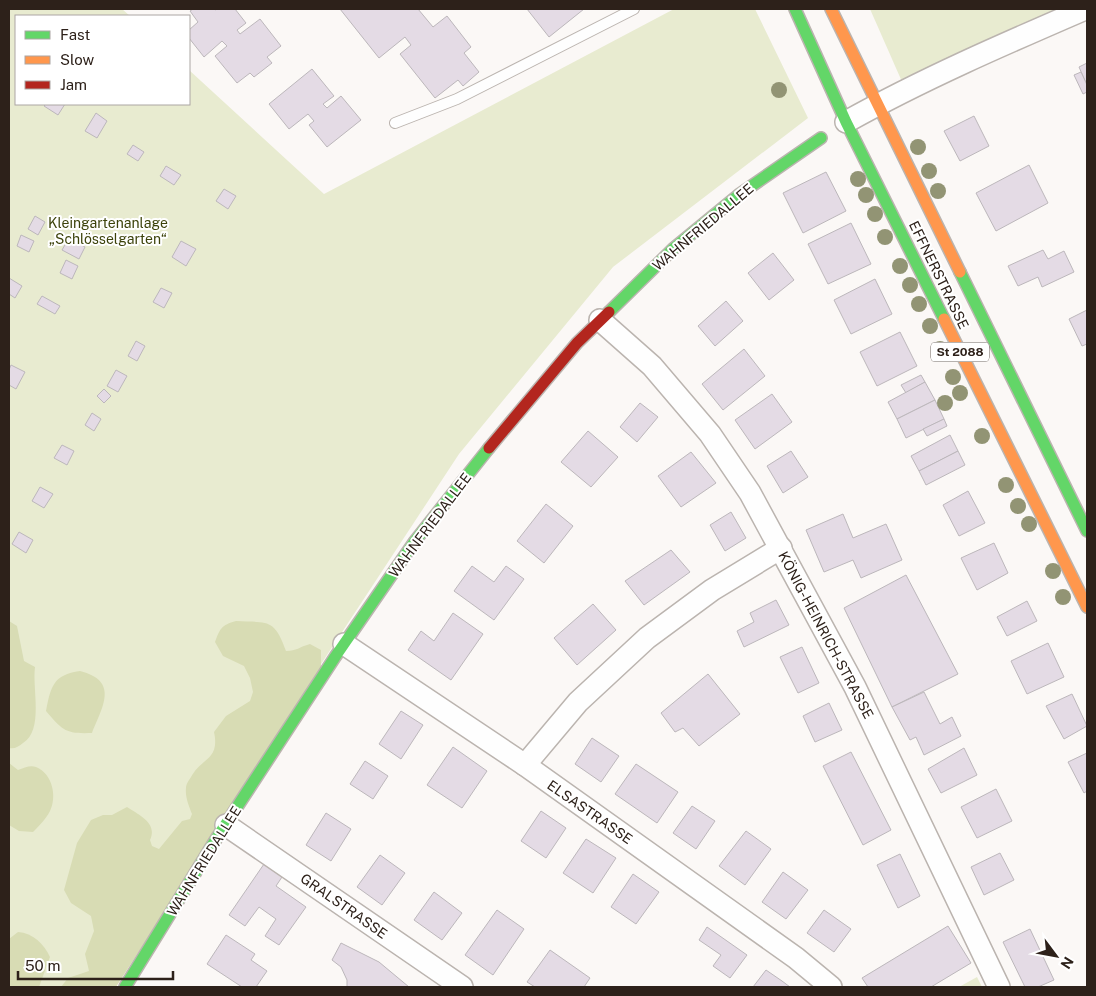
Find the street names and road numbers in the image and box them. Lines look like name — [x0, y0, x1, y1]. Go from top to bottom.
street label: WAHNFRIEDALLEE — [649, 180, 757, 274]
street label: EFFNERSTRASSE — [906, 218, 972, 332]
road number: St 2088 — [931, 342, 989, 362]
street label: WAHNFRIEDALLEE — [386, 470, 474, 580]
street label: KÖNIG-HEINRICH-STRASSE — [775, 548, 879, 721]
street label: ELSASTRASSE — [544, 777, 636, 847]
street label: WAHNFRIEDALLEE — [164, 803, 244, 919]
street label: GRALSTRASSE — [298, 870, 390, 942]

